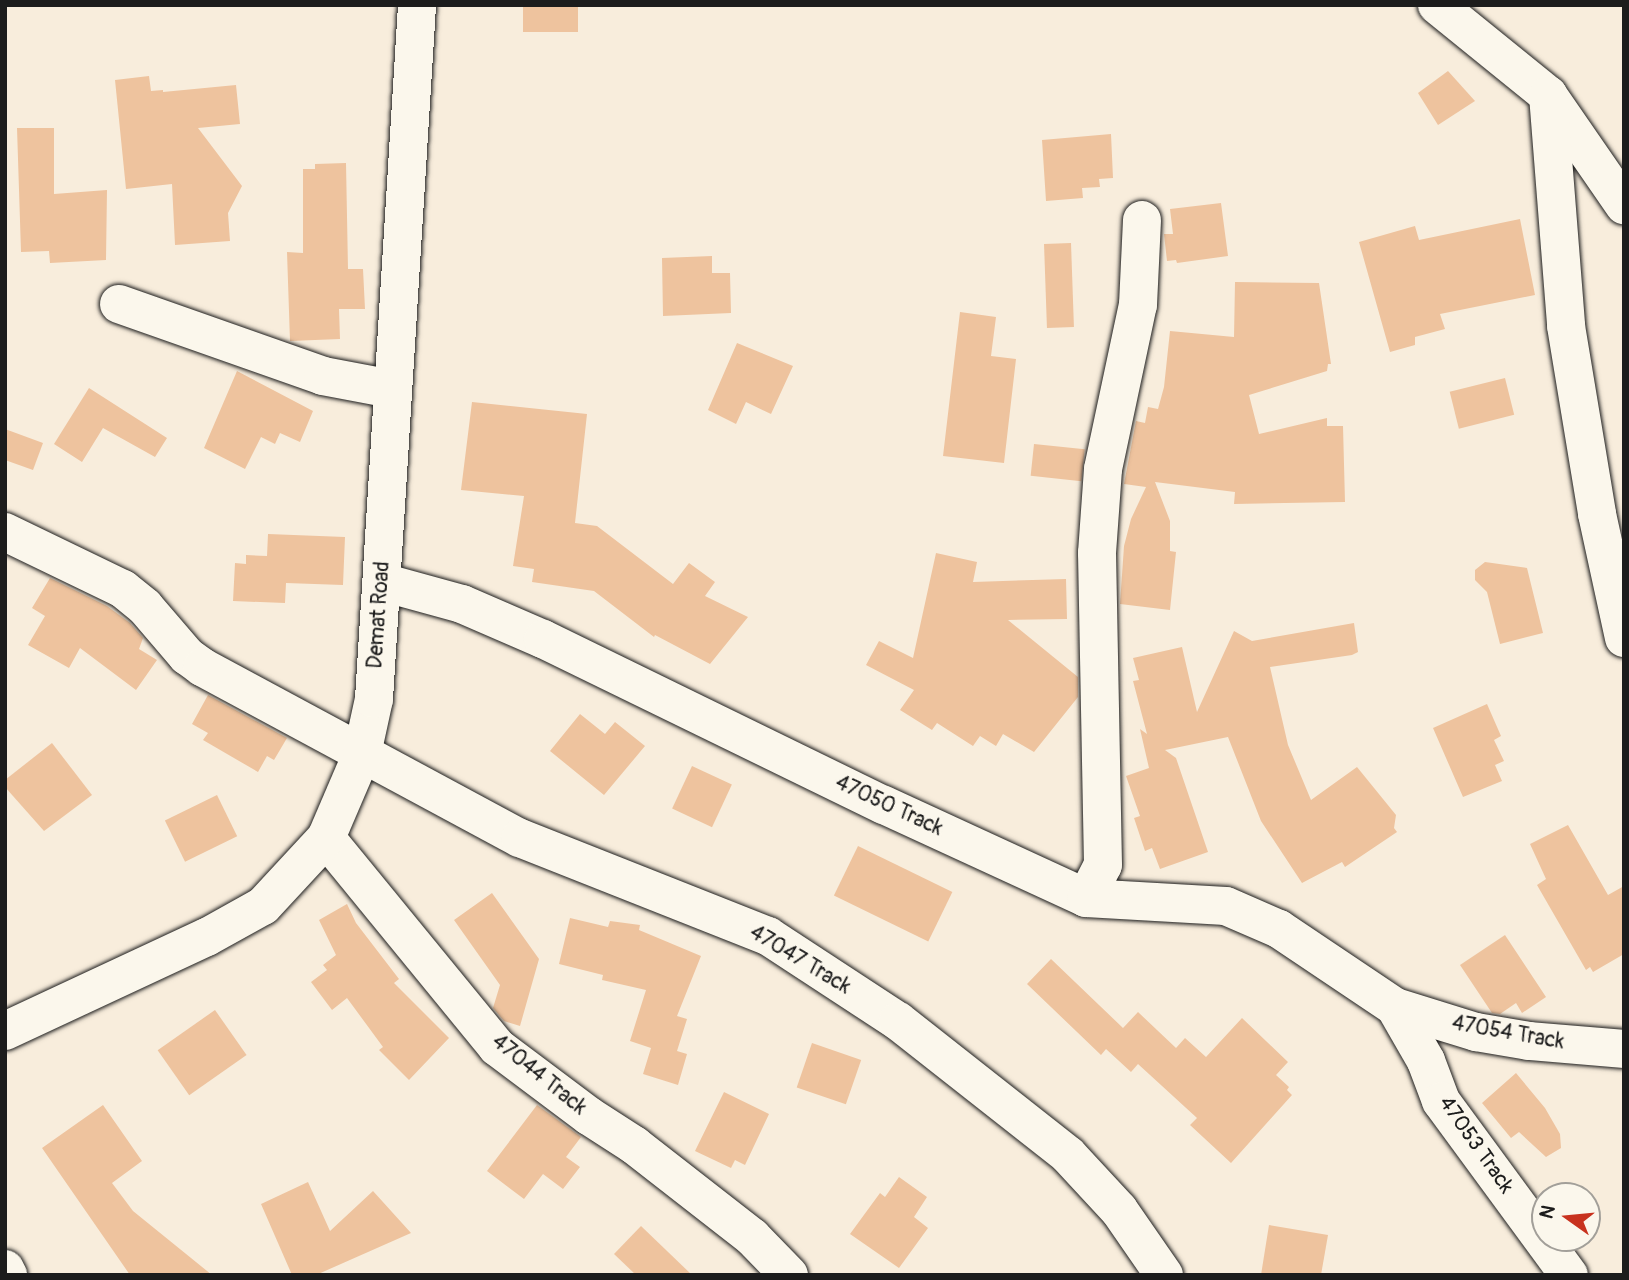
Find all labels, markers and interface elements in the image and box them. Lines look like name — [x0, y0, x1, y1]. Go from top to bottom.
street label: Demat Road — [363, 560, 395, 670]
street label: 47050 Track — [831, 770, 947, 842]
street label: 47047 Track — [745, 920, 855, 1000]
street label: 47054 Track — [1450, 1011, 1566, 1055]
street label: 47044 Track — [487, 1029, 591, 1121]
street label: 47053 Track — [1433, 1091, 1519, 1199]
north arrow — [1531, 1182, 1601, 1252]
text: N — [1534, 1203, 1561, 1221]

